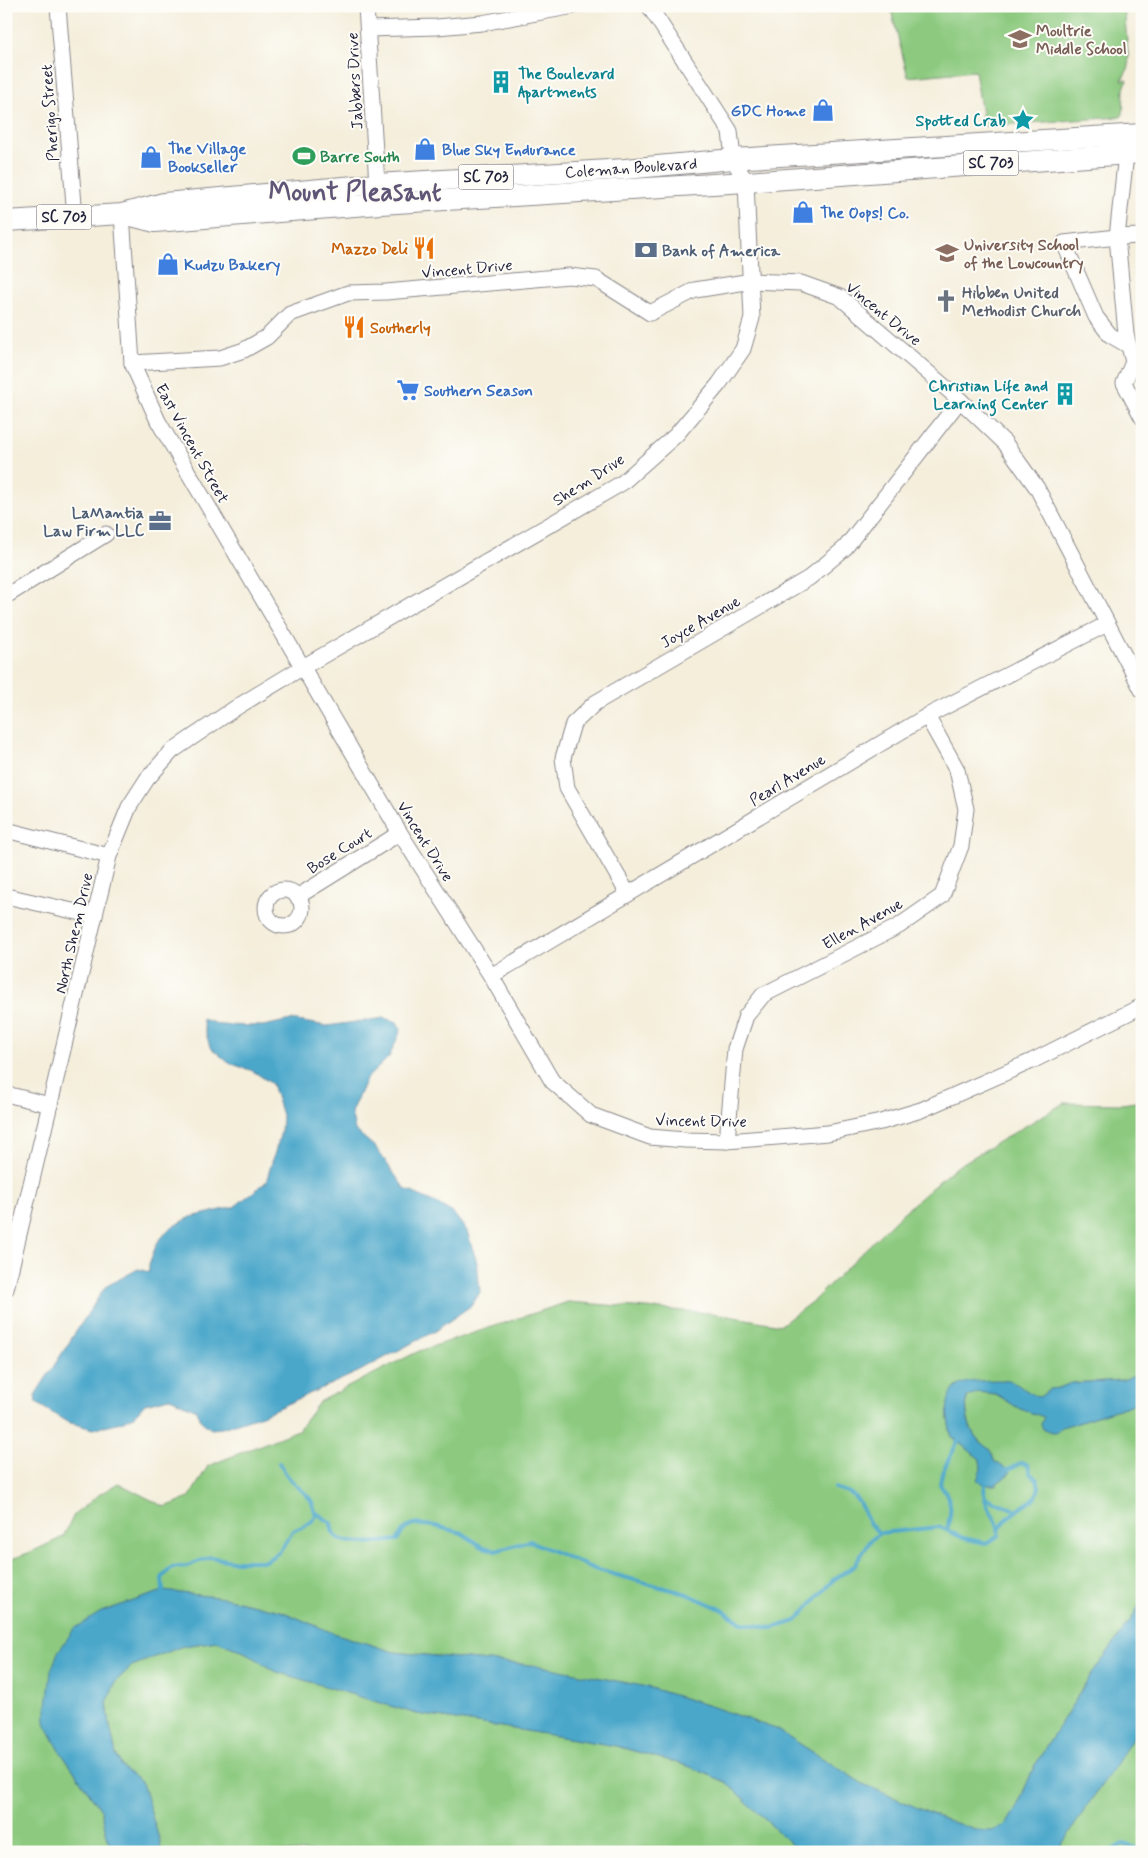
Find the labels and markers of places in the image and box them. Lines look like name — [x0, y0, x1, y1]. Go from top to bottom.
place label: Moultrie Middle School — [1036, 21, 1127, 60]
school or university icon: Moultrie Middle School — [1007, 26, 1033, 52]
place label: The Boulevard Apartments — [518, 64, 614, 104]
building icon: The Boulevard Apartments — [488, 69, 514, 95]
shop icon: GDC Home — [810, 97, 836, 123]
place label: GDC Home — [731, 101, 806, 122]
place icon: Spotted Crab — [1010, 107, 1036, 133]
place label: Spotted Crab — [916, 111, 1006, 132]
shop icon: Blue Sky Endurance — [412, 136, 438, 162]
place label: The Village Bookseller — [168, 139, 246, 178]
place label: Blue Sky Endurance — [442, 140, 576, 161]
sports icon: Barre South — [291, 143, 317, 169]
shop icon: The Village Bookseller — [138, 144, 164, 170]
place label: Barre South — [320, 147, 400, 168]
shop icon: The Oops! Co. — [790, 199, 816, 225]
place label: The Oops! Co. — [820, 203, 909, 224]
restaurant icon: Mazzo Deli — [411, 235, 437, 261]
place label: University School of the Lowcountry — [964, 235, 1084, 274]
bank icon: Bank of America — [633, 237, 659, 263]
place label: Mazzo Deli — [331, 239, 409, 260]
school or university icon: University School of the Lowcountry — [934, 240, 960, 266]
place label: Bank of America — [662, 241, 780, 262]
shop icon: Kudzu Bakery — [155, 251, 181, 277]
place label: Kudzu Bakery — [184, 255, 281, 276]
place label: Hibben United Methodist Church — [962, 283, 1082, 322]
church icon: Hibben United Methodist Church — [933, 288, 959, 314]
restaurant icon: Southerly — [341, 314, 367, 340]
place label: Southerly — [370, 318, 431, 339]
place label: Christian Life and Learning Center — [928, 376, 1049, 417]
supermarket icon: Southern Season — [395, 377, 421, 403]
place label: Southern Season — [424, 381, 533, 402]
building icon: Christian Life and Learning Center — [1052, 381, 1078, 407]
place label: LaMantia Law Firm LLC — [43, 503, 145, 542]
office icon: LaMantia Law Firm LLC — [147, 508, 173, 534]

